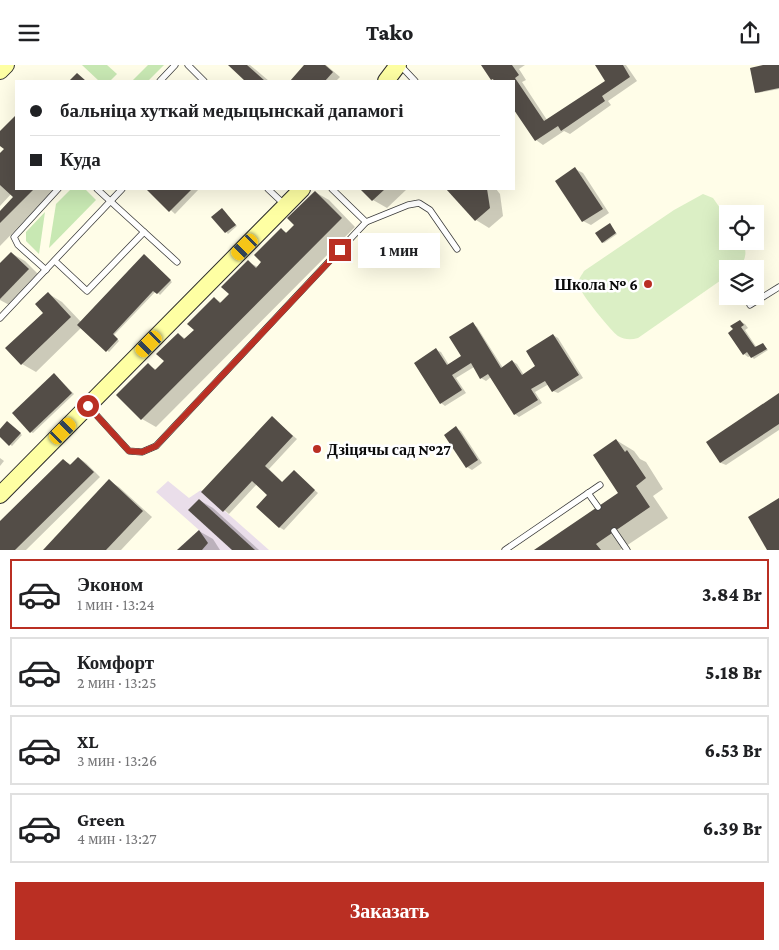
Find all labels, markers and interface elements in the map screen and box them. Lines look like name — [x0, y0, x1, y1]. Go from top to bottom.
icon: menu — [15, 19, 43, 47]
icon: share — [736, 19, 764, 47]
text: Tako — [366, 20, 413, 45]
text: бальніца хуткай медыцынскай дапамогі — [60, 100, 403, 121]
text: Куда — [60, 149, 101, 170]
map controls — [719, 205, 764, 305]
button: locate — [719, 205, 764, 250]
car — [229, 231, 260, 263]
callout: 1 мин — [358, 233, 440, 267]
route end — [329, 239, 351, 261]
text: 1 мин — [380, 242, 418, 259]
button: layers — [719, 260, 764, 305]
place label: Школа № 6 — [554, 276, 638, 293]
marker: Школа № 6 — [642, 278, 654, 290]
car — [133, 328, 164, 360]
route start — [77, 395, 99, 417]
car — [47, 415, 78, 447]
place label: Дзіцячы сад №27 — [327, 441, 451, 459]
marker: Дзіцячы сад №27 — [311, 443, 323, 455]
icon: car — [17, 572, 62, 617]
text: Эконом — [77, 574, 143, 595]
text: 3.84 Br — [702, 584, 762, 605]
text: 1 мин · 13:24 — [77, 596, 155, 613]
icon: car — [17, 650, 62, 695]
text: Комфорт — [77, 652, 154, 673]
text: 5.18 Br — [705, 662, 762, 683]
text: 2 мин · 13:25 — [77, 674, 156, 691]
icon: car — [17, 728, 62, 773]
text: XL — [77, 731, 99, 752]
text: 6.53 Br — [704, 740, 762, 761]
text: 3 мин · 13:26 — [77, 752, 157, 769]
icon: car — [17, 806, 62, 851]
text: Green — [77, 809, 125, 830]
text: 6.39 Br — [703, 818, 762, 839]
text: 4 мин · 13:27 — [77, 830, 157, 847]
button: Заказать — [15, 882, 764, 940]

